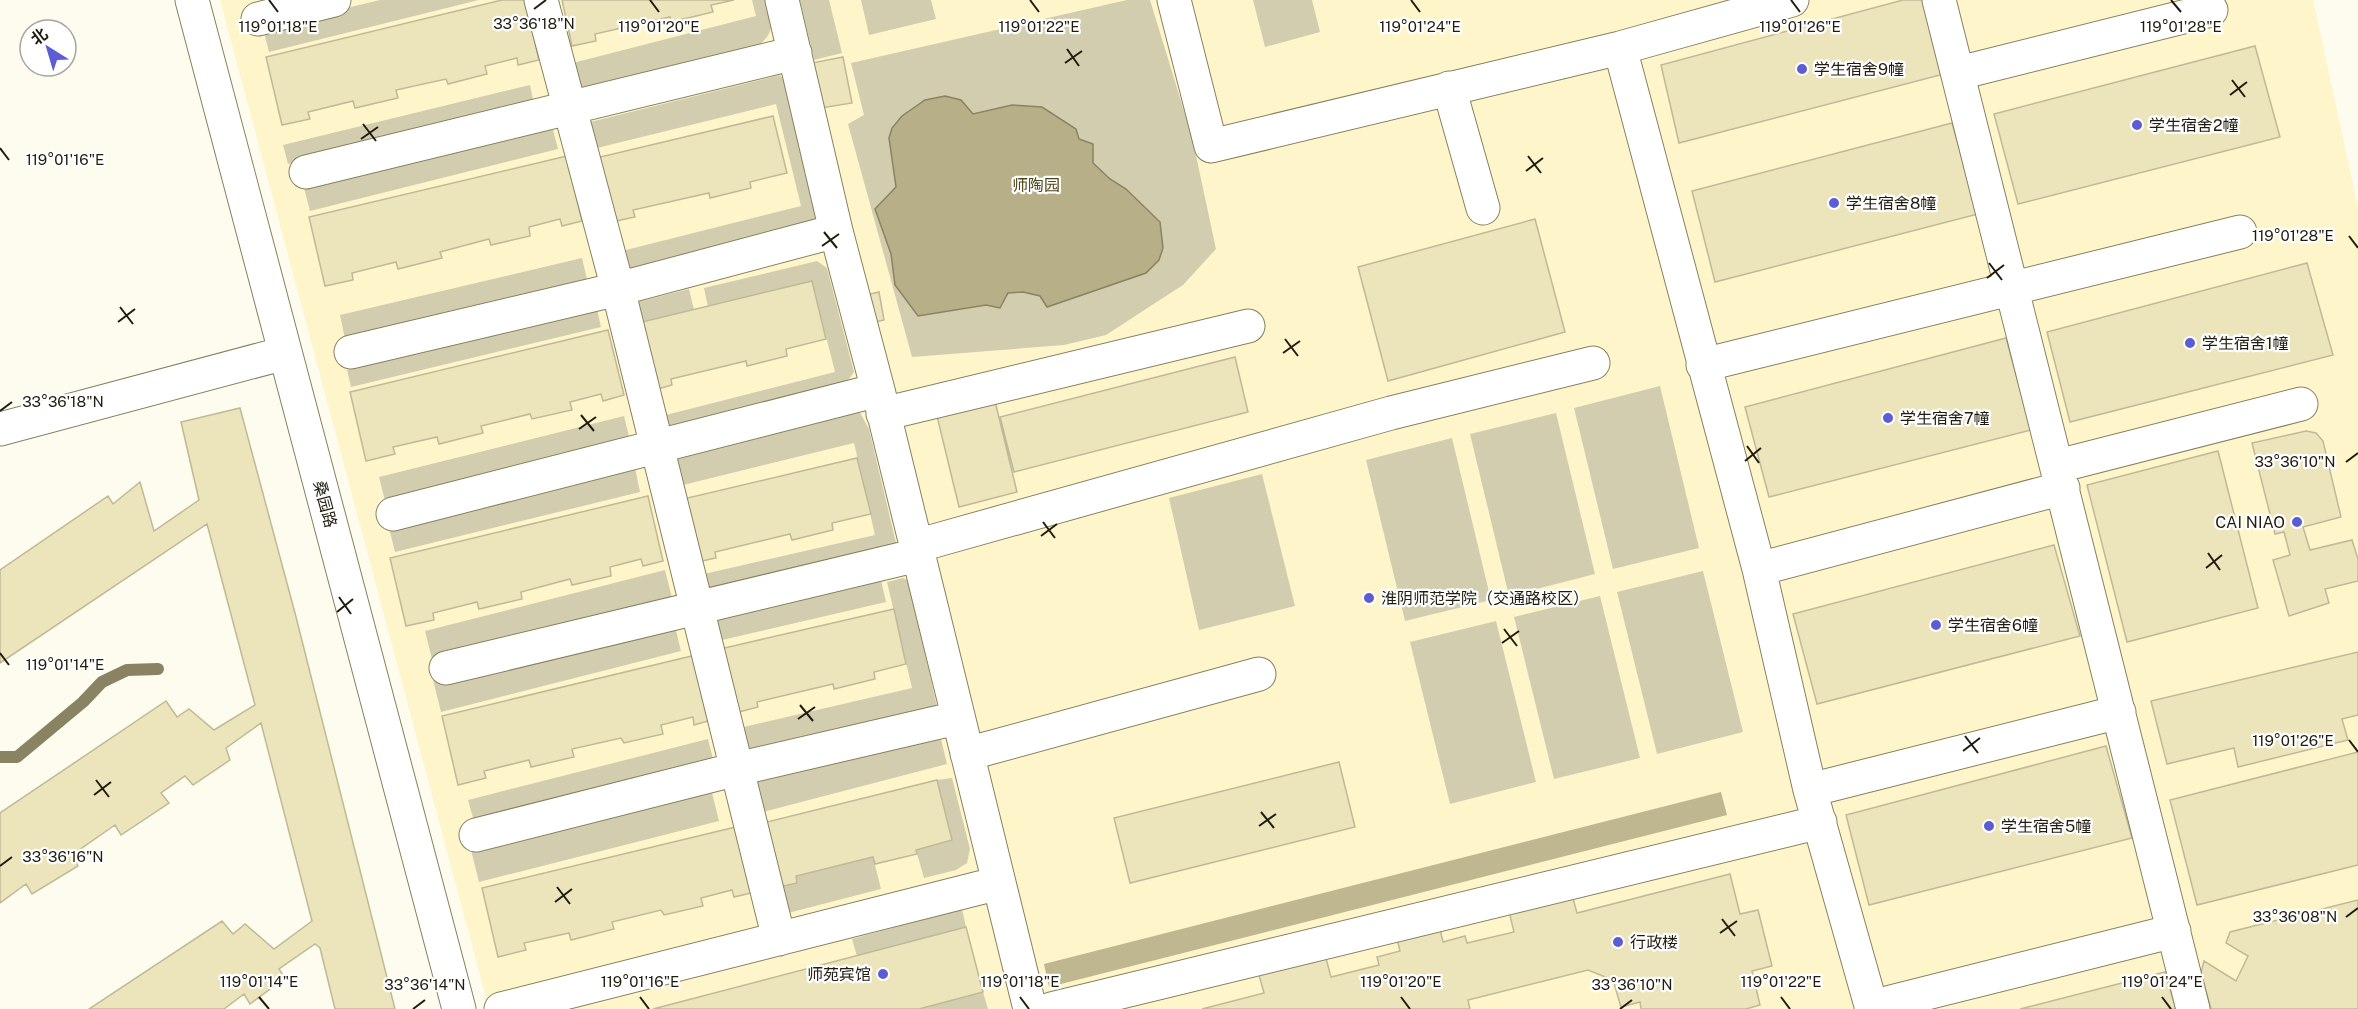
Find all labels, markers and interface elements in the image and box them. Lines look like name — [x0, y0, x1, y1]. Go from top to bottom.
text: 33°36'18"N — [493, 15, 575, 32]
north arrow — [18, 18, 78, 78]
text: 119°01'18"E — [238, 18, 318, 35]
text: 119°01'20"E — [618, 18, 700, 35]
text: 119°01'22"E — [998, 18, 1080, 35]
text: 119°01'24"E — [1379, 18, 1461, 35]
text: 119°01'26"E — [1759, 18, 1841, 35]
text: 119°01'28"E — [2140, 18, 2222, 35]
text: 北 — [27, 24, 51, 49]
place label: 学生宿舍9幢 — [1814, 60, 1904, 79]
marker: 学生宿舍9幢 — [1795, 62, 1809, 76]
place label: 学生宿舍2幢 — [2149, 116, 2239, 135]
marker: 学生宿舍2幢 — [2130, 118, 2144, 132]
text: 119°01'16"E — [26, 151, 104, 168]
park label: 师陶园 — [1012, 176, 1060, 195]
place label: 学生宿舍8幢 — [1846, 194, 1936, 213]
marker: 学生宿舍8幢 — [1827, 196, 1841, 210]
text: 119°01'28"E — [2252, 227, 2334, 244]
place label: 学生宿舍1幢 — [2202, 334, 2289, 353]
marker: 学生宿舍1幢 — [2183, 336, 2197, 350]
text: 33°36'18"N — [22, 393, 104, 410]
place label: 学生宿舍7幢 — [1900, 409, 1990, 428]
marker: 学生宿舍7幢 — [1881, 411, 1895, 425]
text: 33°36'10"N — [2254, 453, 2336, 470]
street label: 桑园路 — [310, 478, 340, 530]
place label: CAI NIAO — [2215, 513, 2285, 532]
marker: CAI NIAO — [2290, 515, 2304, 529]
place label: 淮阴师范学院（交通路校区） — [1381, 589, 1589, 608]
marker: 淮阴师范学院（交通路校区） — [1362, 591, 1376, 605]
place label: 学生宿舍6幢 — [1948, 616, 2038, 635]
marker: 学生宿舍6幢 — [1929, 618, 1943, 632]
text: 119°01'14"E — [26, 656, 104, 673]
text: 119°01'26"E — [2252, 732, 2334, 749]
place label: 学生宿舍5幢 — [2001, 817, 2091, 836]
marker: 学生宿舍5幢 — [1982, 819, 1996, 833]
text: 33°36'16"N — [22, 848, 104, 865]
text: 33°36'08"N — [2253, 908, 2337, 925]
place label: 行政楼 — [1630, 933, 1678, 952]
marker: 行政楼 — [1611, 935, 1625, 949]
place label: 师苑宾馆 — [807, 965, 871, 984]
marker: 师苑宾馆 — [876, 967, 890, 981]
text: 119°01'14"E — [220, 973, 298, 990]
text: 119°01'16"E — [601, 973, 679, 990]
text: 119°01'18"E — [980, 973, 1060, 990]
text: 119°01'20"E — [1360, 973, 1442, 990]
text: 119°01'22"E — [1740, 973, 1822, 990]
text: 119°01'24"E — [2121, 973, 2203, 990]
text: 33°36'14"N — [384, 976, 466, 993]
text: 33°36'10"N — [1591, 976, 1673, 993]

